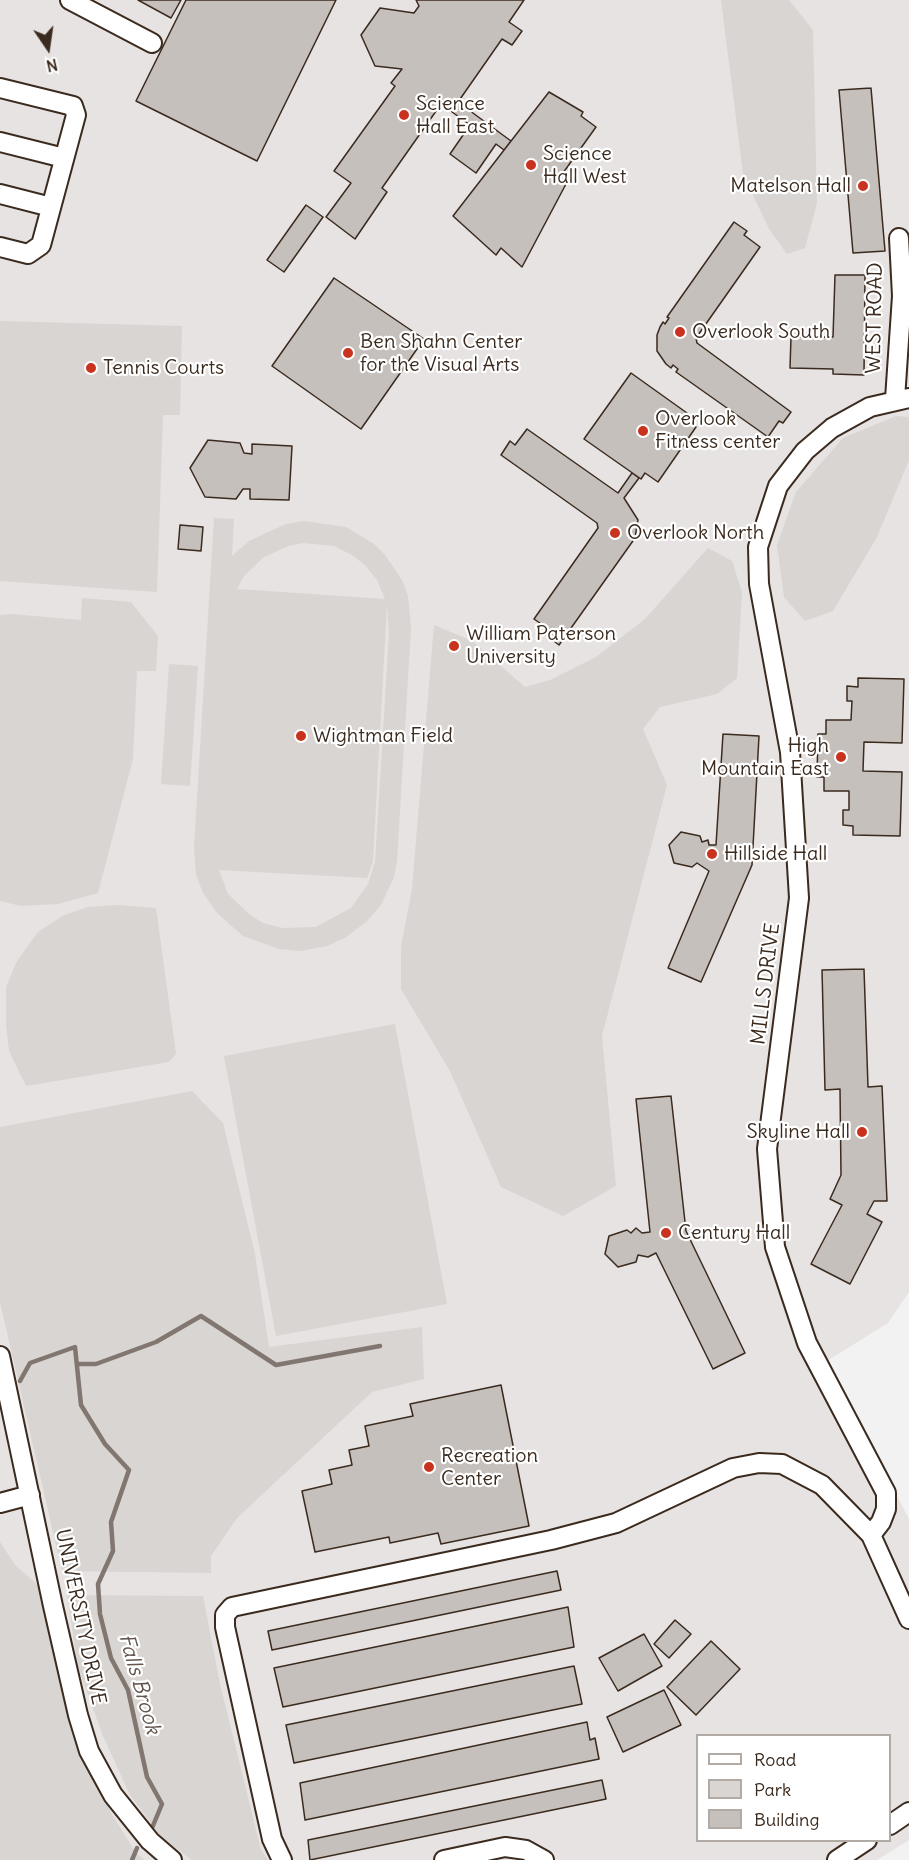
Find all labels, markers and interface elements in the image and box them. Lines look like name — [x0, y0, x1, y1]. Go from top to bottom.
north arrow — [18, 18, 78, 78]
text: N — [44, 55, 60, 77]
place label: Science Hall East — [416, 92, 494, 139]
marker: Science Hall East — [397, 108, 411, 122]
place label: Science Hall West — [543, 142, 627, 189]
marker: Science Hall West — [524, 158, 538, 172]
place label: Matelson Hall — [730, 174, 851, 198]
marker: Matelson Hall — [856, 179, 870, 193]
street label: WEST ROAD — [862, 262, 888, 374]
place label: Overlook South — [692, 320, 830, 344]
marker: Overlook South — [673, 325, 687, 339]
place label: Ben Shahn Center for the Visual Arts — [360, 330, 522, 377]
marker: Ben Shahn Center for the Visual Arts — [341, 346, 355, 360]
place label: Tennis Courts — [103, 356, 224, 380]
marker: Tennis Courts — [84, 361, 98, 375]
place label: Overlook Fitness center — [655, 407, 780, 454]
marker: Overlook Fitness center — [636, 424, 650, 438]
place label: Overlook North — [627, 521, 764, 545]
marker: Overlook North — [608, 526, 622, 540]
place label: William Paterson University — [466, 622, 616, 669]
marker: William Paterson University — [447, 639, 461, 653]
place label: Wightman Field — [313, 724, 453, 748]
marker: Wightman Field — [294, 729, 308, 743]
place label: High Mountain East — [701, 734, 829, 781]
marker: High Mountain East — [834, 750, 848, 764]
place label: Hillside Hall — [724, 842, 827, 866]
marker: Hillside Hall — [705, 847, 719, 861]
street label: MILLS DRIVE — [747, 922, 785, 1046]
place label: Skyline Hall — [747, 1120, 850, 1144]
marker: Skyline Hall — [855, 1125, 869, 1139]
place label: Century Hall — [678, 1221, 790, 1245]
marker: Century Hall — [659, 1226, 673, 1240]
place label: Recreation Center — [441, 1444, 538, 1491]
marker: Recreation Center — [422, 1460, 436, 1474]
street label: UNIVERSITY DRIVE — [50, 1527, 110, 1707]
water label: Falls Brook — [113, 1631, 165, 1737]
legend — [696, 1734, 891, 1842]
text: Road — [754, 1748, 796, 1771]
text: Park — [754, 1778, 791, 1801]
text: Building — [754, 1808, 819, 1831]

